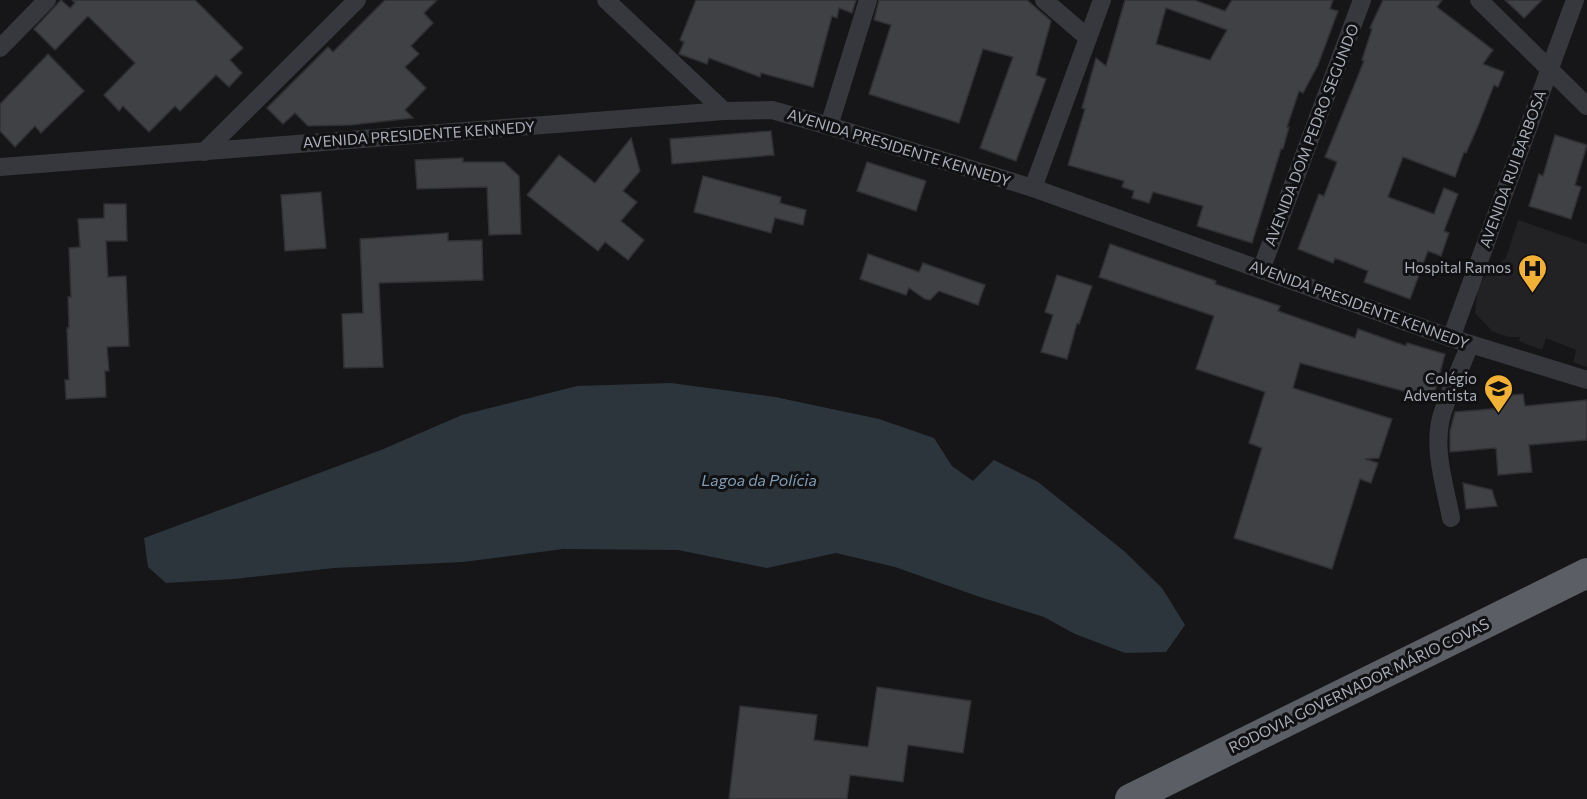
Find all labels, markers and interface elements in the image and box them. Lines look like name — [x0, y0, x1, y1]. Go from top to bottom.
street label: AVENIDA DOM PEDRO SEGUNDO — [1260, 21, 1362, 248]
street label: AVENIDA RUI BARBOSA — [1475, 87, 1549, 250]
street label: AVENIDA PRESIDENTE KENNEDY — [785, 104, 1013, 190]
street label: AVENIDA PRESIDENTE KENNEDY — [302, 117, 536, 151]
hospital icon: Hospital Ramos — [1516, 252, 1548, 294]
street label: AVENIDA PRESIDENTE KENNEDY — [1247, 256, 1472, 352]
place label: Hospital Ramos — [1404, 258, 1511, 276]
place label: Colégio Adventista — [1404, 369, 1477, 404]
school or university icon: Colégio Adventista — [1482, 372, 1514, 414]
water label: Lagoa da Polícia — [701, 470, 817, 489]
street label: RODOVIA GOVERNADOR MÁRIO COVAS — [1225, 613, 1492, 756]

